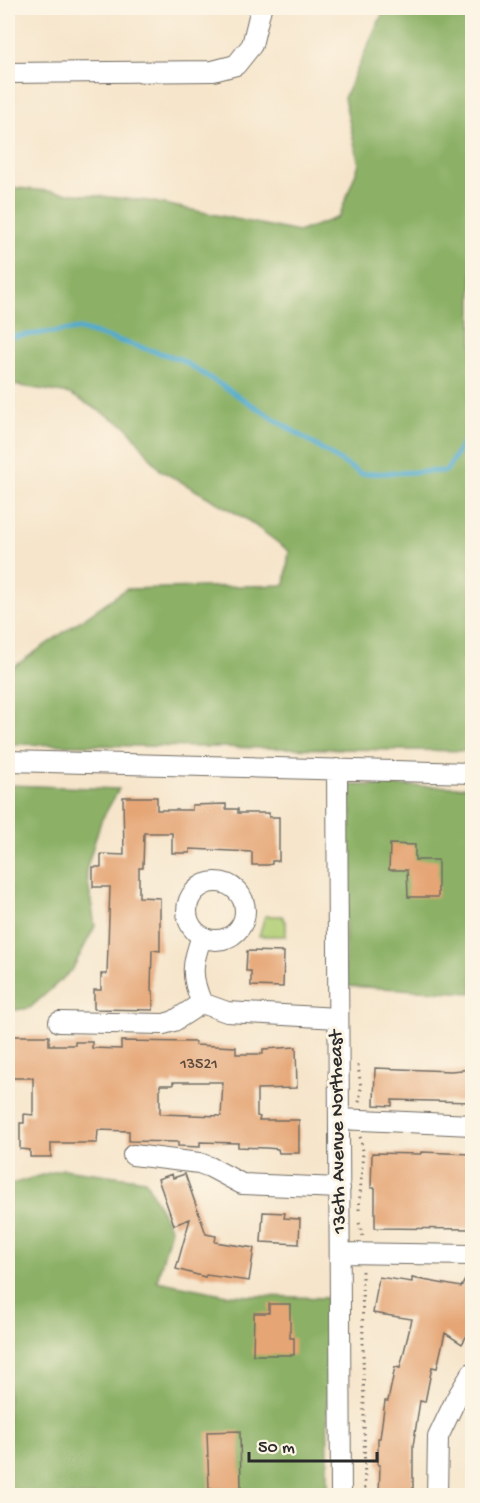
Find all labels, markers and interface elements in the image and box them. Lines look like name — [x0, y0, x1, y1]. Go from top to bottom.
street label: 136th Avenue Northeast — [326, 1028, 352, 1235]
house number: 13521 — [179, 1056, 218, 1075]
scale bar — [249, 1425, 376, 1463]
text: 50 m — [258, 1438, 295, 1459]

